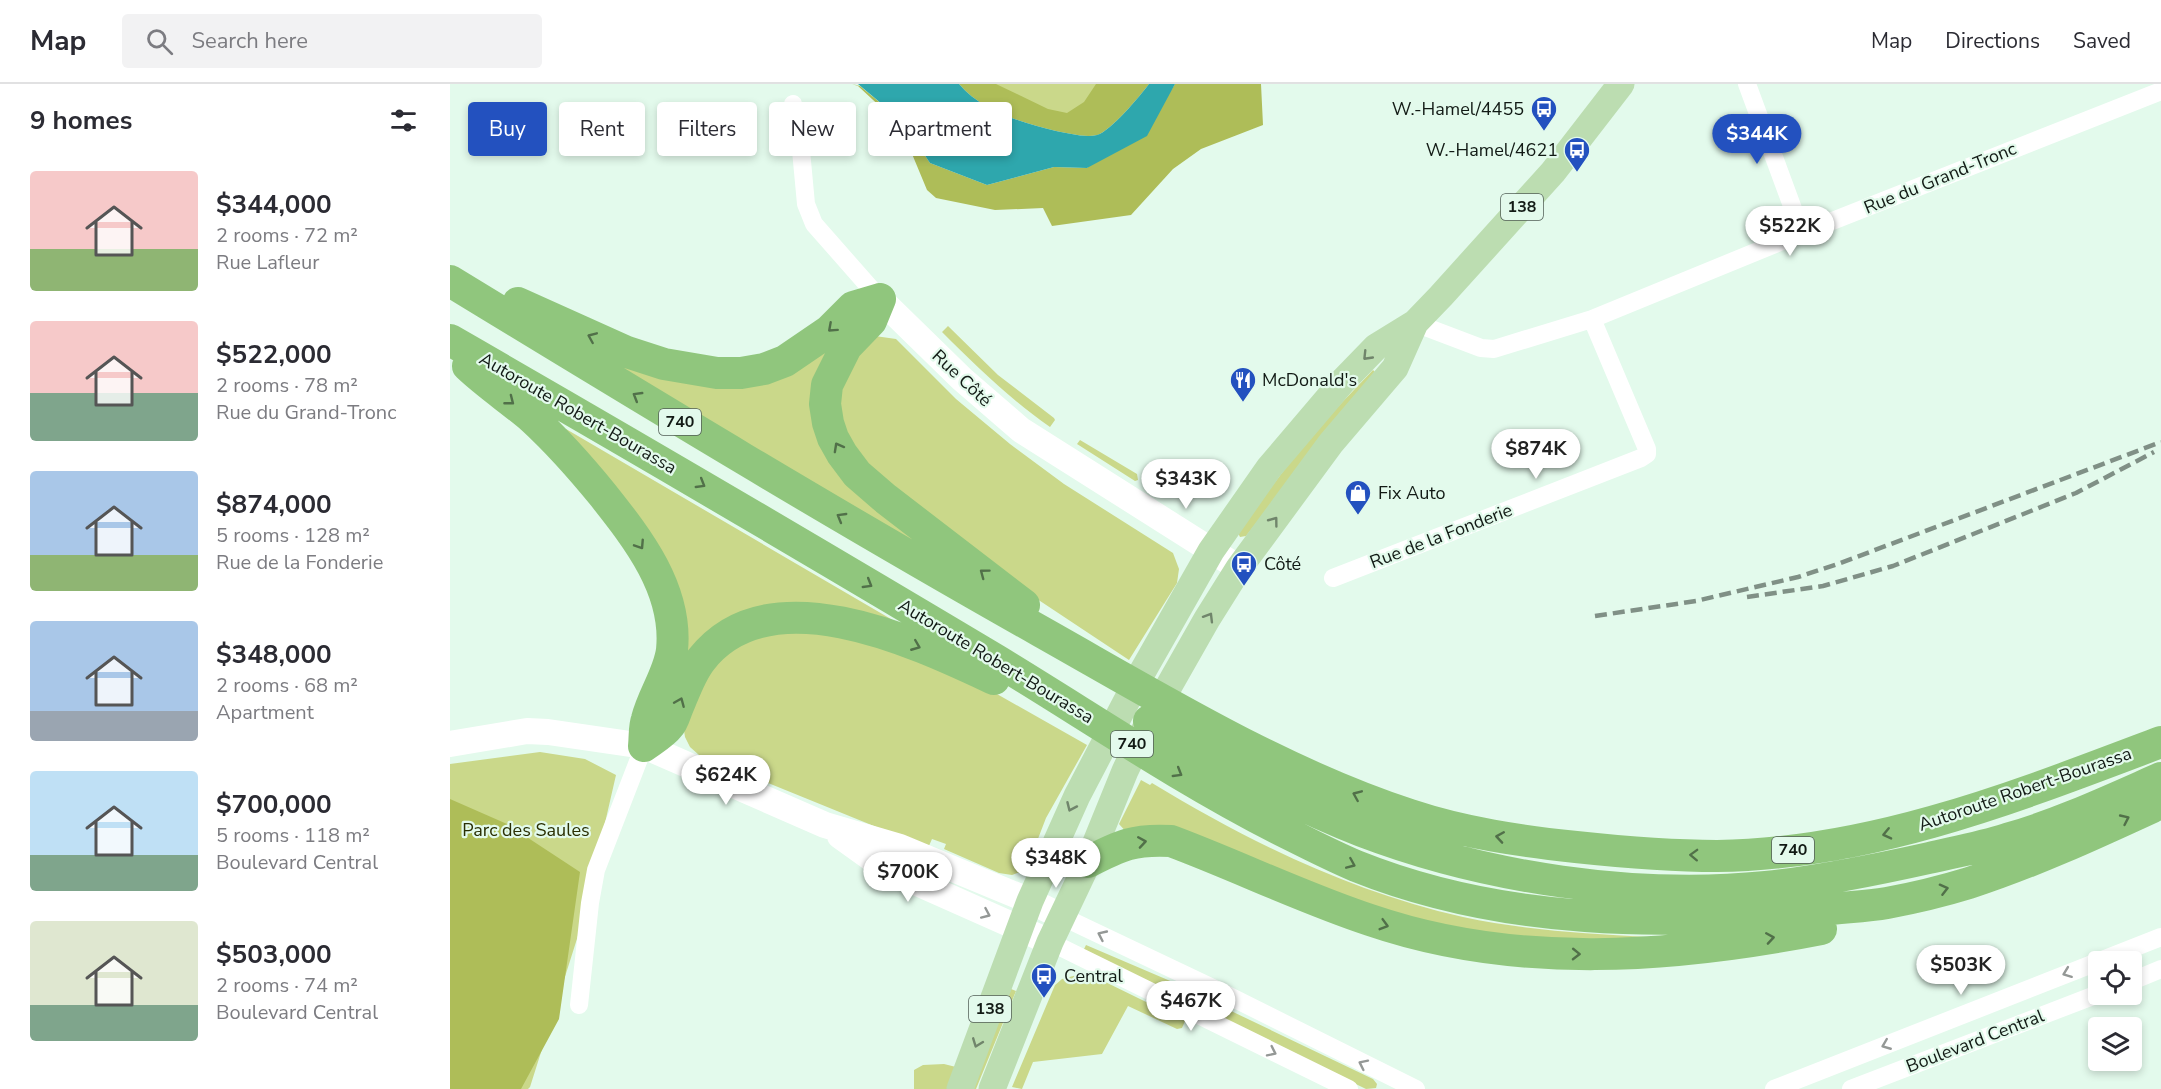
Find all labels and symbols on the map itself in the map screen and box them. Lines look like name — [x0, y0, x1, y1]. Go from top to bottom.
bus stop icon: W.-Hamel/4455 — [1529, 94, 1559, 132]
place label: W.-Hamel/4455 — [1392, 97, 1524, 121]
pin: $344K — [1715, 114, 1799, 165]
bus stop icon: W.-Hamel/4621 — [1562, 135, 1592, 173]
street label: Rue du Grand-Tronc — [1860, 136, 2020, 220]
place label: W.-Hamel/4621 — [1426, 138, 1558, 162]
road number: 138 — [1501, 194, 1543, 220]
pin: $522K — [1748, 206, 1832, 257]
one-way arrow — [828, 321, 838, 332]
one-way arrow — [587, 332, 598, 344]
street label: Rue Côté — [927, 344, 997, 412]
street label: Autoroute Robert-Bourassa — [475, 347, 681, 479]
one-way arrow — [1363, 350, 1374, 360]
restaurant icon: McDonald's — [1228, 365, 1258, 403]
place label: McDonald's — [1262, 368, 1357, 392]
one-way arrow — [633, 391, 643, 403]
one-way arrow — [503, 394, 514, 405]
road number: 740 — [659, 409, 701, 435]
pin: $874K — [1494, 429, 1578, 480]
one-way arrow — [834, 442, 845, 453]
pin: $343K — [1144, 459, 1228, 510]
one-way arrow — [695, 477, 705, 488]
shop icon: Fix Auto — [1343, 478, 1373, 516]
place label: Fix Auto — [1378, 481, 1446, 505]
street label: Rue de la Fonderie — [1366, 498, 1516, 574]
one-way arrow — [837, 512, 847, 524]
one-way arrow — [1267, 517, 1278, 528]
one-way arrow — [633, 538, 644, 549]
bus stop icon: Côté — [1229, 549, 1259, 587]
place label: Côté — [1264, 552, 1301, 576]
one-way arrow — [980, 570, 991, 581]
one-way arrow — [862, 577, 872, 589]
street label: Autoroute Robert-Bourassa — [894, 593, 1098, 729]
one-way arrow — [1201, 613, 1213, 623]
one-way arrow — [910, 639, 921, 651]
one-way arrow — [673, 697, 685, 708]
road number: 740 — [1111, 731, 1153, 757]
street label: Autoroute Robert-Bourassa — [1915, 741, 2135, 837]
pin: $624K — [684, 755, 768, 806]
one-way arrow — [1172, 766, 1182, 777]
one-way arrow — [1352, 790, 1363, 802]
one-way arrow — [1067, 801, 1079, 812]
one-way arrow — [2119, 815, 2130, 827]
park label: Parc des Saules — [462, 818, 590, 842]
one-way arrow — [1882, 826, 1892, 839]
one-way arrow — [1495, 831, 1504, 843]
one-way arrow — [1138, 836, 1147, 848]
road number: 740 — [1772, 837, 1814, 863]
pin: $348K — [1014, 838, 1098, 889]
one-way arrow — [1689, 849, 1698, 861]
pin: $700K — [866, 852, 950, 903]
one-way arrow — [1345, 856, 1356, 868]
one-way arrow — [1938, 884, 1948, 897]
one-way arrow — [979, 907, 990, 919]
one-way arrow — [1379, 917, 1389, 930]
one-way arrow — [1098, 931, 1109, 943]
one-way arrow — [1765, 932, 1775, 945]
pin: $503K — [1919, 945, 2003, 996]
one-way arrow — [1572, 947, 1581, 960]
bus stop icon: Central — [1029, 961, 1059, 999]
place label: Central — [1064, 964, 1123, 988]
one-way arrow — [2063, 966, 2073, 979]
pin: $467K — [1149, 981, 1233, 1032]
road number: 138 — [969, 996, 1011, 1022]
street label: Boulevard Central — [1903, 1003, 2048, 1078]
one-way arrow — [972, 1037, 984, 1048]
one-way arrow — [1881, 1037, 1892, 1050]
one-way arrow — [1265, 1044, 1276, 1056]
one-way arrow — [1359, 1059, 1370, 1071]

